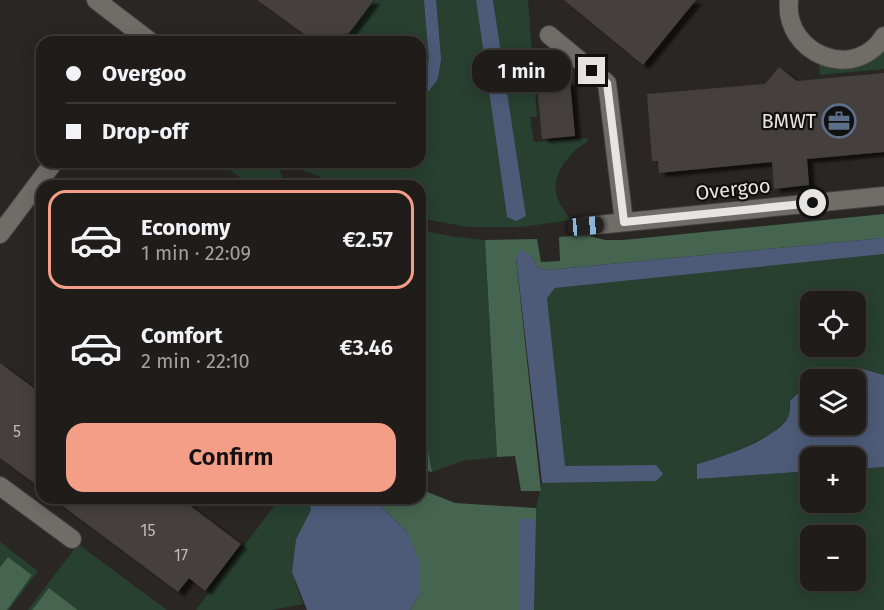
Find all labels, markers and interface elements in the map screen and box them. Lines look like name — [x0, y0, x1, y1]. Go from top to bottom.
callout: 1 min — [472, 50, 571, 92]
route end — [578, 57, 605, 84]
text: 1 min — [497, 59, 546, 83]
text: Overgoo — [102, 60, 186, 87]
office icon: BMWT — [821, 103, 857, 139]
place label: BMWT — [761, 109, 817, 133]
text: Drop-off — [102, 118, 188, 145]
street label: Overgoo — [694, 173, 772, 205]
route start — [799, 189, 826, 216]
icon: car — [69, 213, 123, 267]
text: Economy — [141, 214, 230, 241]
car — [567, 215, 605, 237]
text: €2.57 — [342, 226, 393, 253]
text: 1 min · 22:09 — [141, 241, 251, 265]
map controls — [800, 291, 866, 591]
button: locate — [800, 291, 866, 357]
icon: car — [69, 321, 123, 375]
text: Comfort — [141, 322, 222, 349]
text: €3.46 — [340, 334, 393, 361]
text: 2 min · 22:10 — [141, 349, 250, 373]
button: layers — [800, 369, 866, 435]
house number: 5 — [13, 422, 21, 441]
button: Confirm — [66, 423, 396, 492]
button: + — [800, 447, 866, 513]
house number: 15 — [141, 521, 155, 540]
button: − — [800, 525, 866, 591]
house number: 17 — [174, 546, 188, 565]

